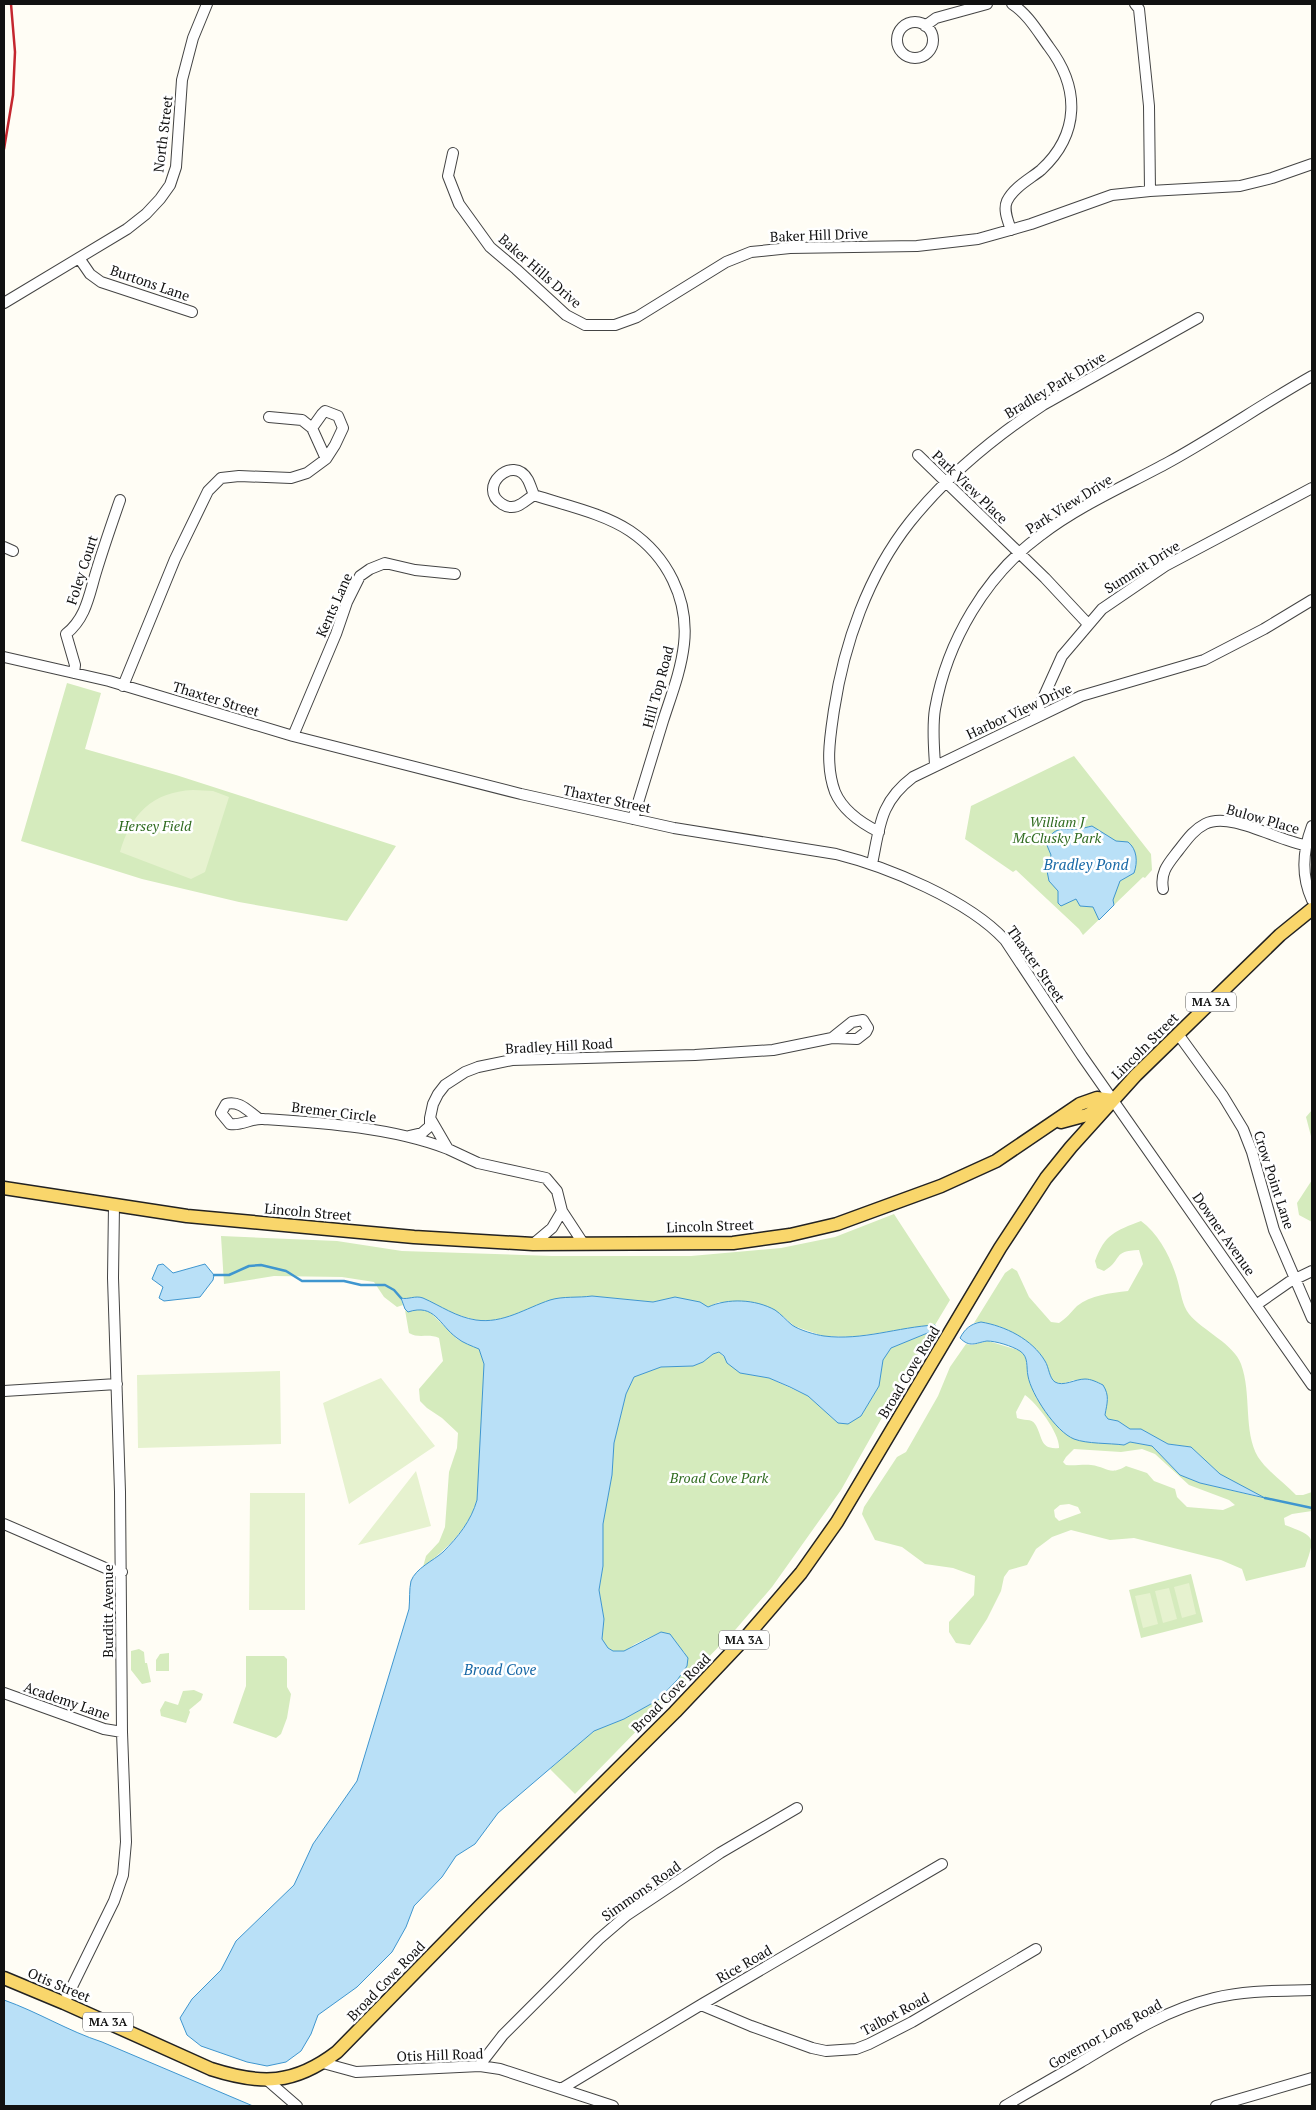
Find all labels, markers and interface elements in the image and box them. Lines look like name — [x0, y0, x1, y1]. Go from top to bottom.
street label: North Street — [148, 94, 177, 174]
street label: Baker Hill Drive — [770, 223, 868, 246]
street label: Baker Hills Drive — [495, 229, 586, 312]
street label: Burtons Lane — [108, 260, 192, 305]
street label: Bradley Park Drive — [1001, 347, 1109, 422]
street label: Park View Place — [928, 446, 1012, 528]
street label: Park View Drive — [1022, 469, 1116, 538]
street label: Foley Court — [61, 532, 102, 607]
street label: Summit Drive — [1100, 536, 1183, 597]
street label: Kents Lane — [311, 570, 356, 640]
street label: Hill Top Road — [637, 643, 678, 730]
street label: Thaxter Street — [171, 676, 263, 721]
street label: Harbor View Drive — [963, 678, 1075, 743]
street label: Thaxter Street — [561, 780, 654, 817]
street label: Bulow Place — [1224, 799, 1302, 838]
park label: William J McClusky Park — [1012, 812, 1101, 847]
park label: Hersey Field — [118, 816, 192, 835]
water label: Bradley Pond — [1043, 854, 1129, 874]
street label: Thaxter Street — [1003, 922, 1070, 1007]
road number: MA 3A — [1186, 992, 1236, 1012]
street label: Lincoln Street — [1107, 1007, 1183, 1083]
street label: Bradley Hill Road — [505, 1033, 614, 1058]
street label: Bremer Circle — [291, 1097, 378, 1126]
street label: Crow Point Lane — [1250, 1128, 1299, 1232]
street label: Downer Avenue — [1189, 1188, 1260, 1279]
street label: Lincoln Street — [264, 1198, 353, 1225]
street label: Lincoln Street — [666, 1214, 755, 1237]
street label: Broad Cove Road — [873, 1322, 944, 1421]
park label: Broad Cove Park — [669, 1468, 769, 1487]
street label: Burditt Avenue — [98, 1564, 117, 1658]
road number: MA 3A — [719, 1630, 769, 1650]
street label: Broad Cove Road — [627, 1649, 715, 1736]
water label: Broad Cove — [463, 1659, 536, 1679]
street label: Academy Lane — [21, 1677, 113, 1724]
street label: Simmons Road — [597, 1856, 684, 1925]
street label: Broad Cove Road — [342, 1936, 429, 2025]
street label: Rice Road — [713, 1940, 775, 1987]
street label: Otis Street — [25, 1963, 94, 2007]
street label: Talbot Road — [857, 1988, 932, 2039]
street label: Governor Long Road — [1045, 1994, 1165, 2073]
road number: MA 3A — [83, 2012, 133, 2031]
street label: Otis Hill Road — [396, 2043, 484, 2066]

